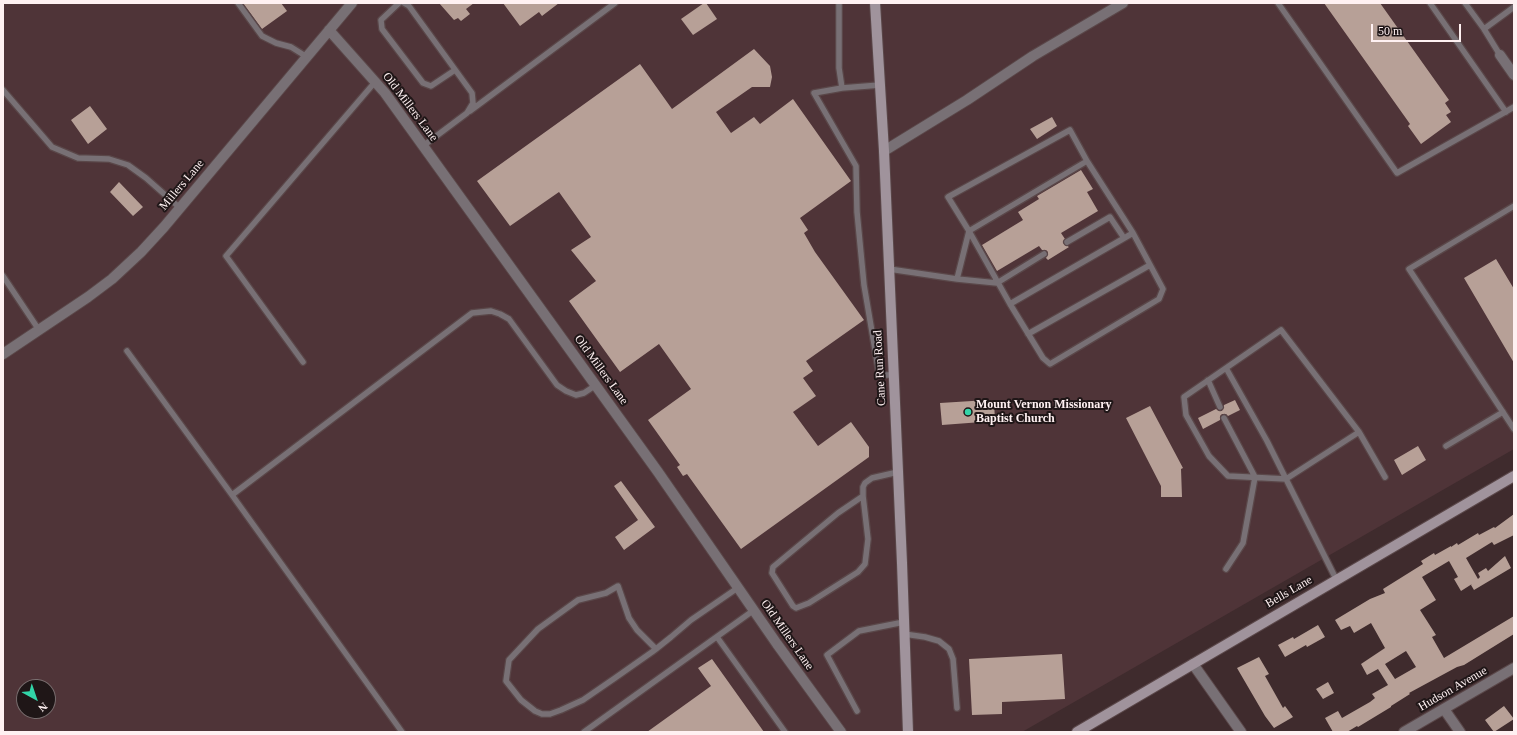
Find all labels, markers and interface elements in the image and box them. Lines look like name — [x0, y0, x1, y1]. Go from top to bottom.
scale bar — [1373, 16, 1463, 42]
text: 50 m — [1378, 24, 1402, 38]
street label: Old Millers Lane — [379, 70, 441, 144]
street label: Millers Lane — [157, 157, 207, 213]
street label: Cane Run Road — [871, 330, 889, 406]
street label: Old Millers Lane — [571, 332, 631, 408]
place label: Mount Vernon Missionary Baptist Church — [976, 398, 1112, 426]
marker: Mount Vernon Missionary Baptist Church — [963, 407, 973, 417]
street label: Bells Lane — [1263, 573, 1315, 611]
street label: Old Millers Lane — [757, 597, 817, 673]
street label: Hudson Avenue — [1416, 664, 1490, 714]
north arrow — [16, 679, 56, 719]
text: N — [36, 700, 50, 715]

